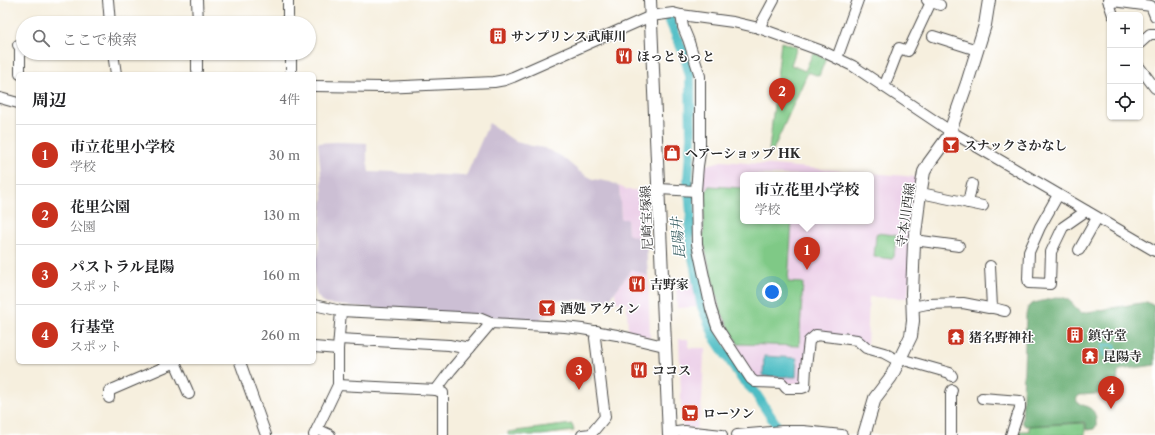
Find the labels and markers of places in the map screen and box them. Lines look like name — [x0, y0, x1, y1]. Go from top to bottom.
building icon: サンプリンス武庫川 — [488, 26, 508, 46]
place label: サンプリンス武庫川 — [511, 28, 626, 44]
restaurant icon: ほっともっと — [614, 46, 634, 66]
place label: ほっともっと — [637, 48, 715, 64]
pin: 2 — [769, 78, 795, 111]
bar icon: スナックさかなし — [941, 135, 961, 155]
place label: スナックさかなし — [964, 137, 1067, 153]
shop icon: ヘアーショップ HK — [662, 143, 682, 163]
place label: ヘアーショップ HK — [685, 145, 801, 161]
pin: 1 — [794, 237, 820, 270]
restaurant icon: 吉野家 — [627, 274, 647, 294]
place label: 吉野家 — [650, 276, 689, 292]
bar icon: 酒処 アゲィン — [537, 298, 557, 318]
place label: 酒処 アゲィン — [560, 300, 640, 316]
building icon: 鎮守堂 — [1065, 325, 1085, 345]
temple icon: 猪名野神社 — [946, 327, 966, 347]
place label: 鎮守堂 — [1088, 327, 1127, 343]
place label: 猪名野神社 — [969, 329, 1034, 345]
temple icon: 昆陽寺 — [1080, 346, 1100, 366]
place label: 昆陽寺 — [1103, 348, 1142, 364]
pin: 3 — [566, 357, 592, 390]
restaurant icon: ココス — [629, 360, 649, 380]
place label: ココス — [652, 362, 691, 378]
pin: 4 — [1098, 376, 1124, 409]
supermarket icon: ローソン — [680, 403, 700, 423]
place label: ローソン — [703, 405, 754, 421]

